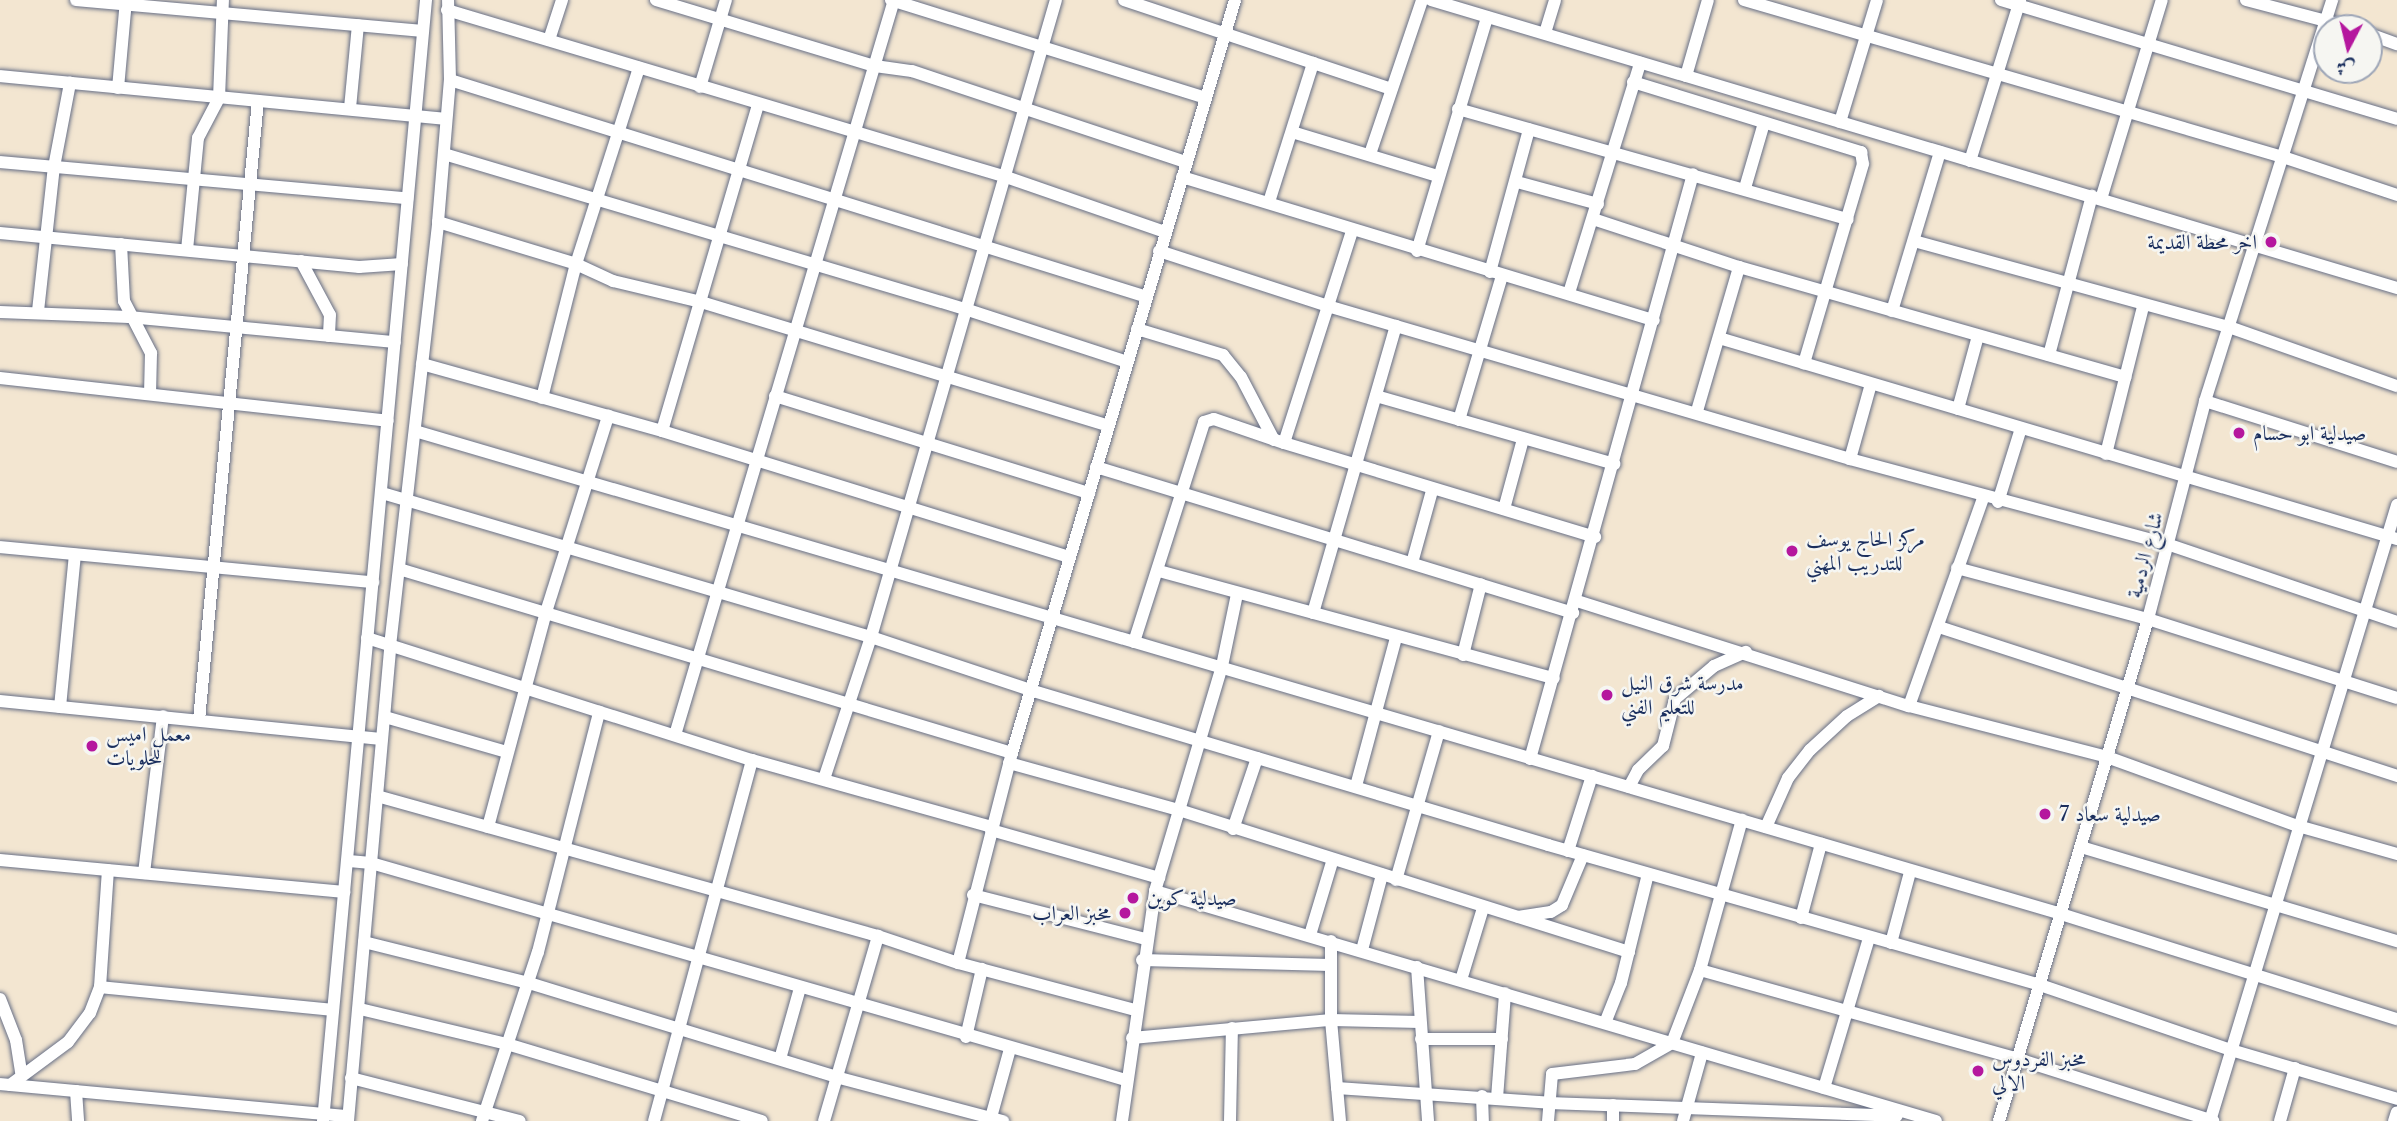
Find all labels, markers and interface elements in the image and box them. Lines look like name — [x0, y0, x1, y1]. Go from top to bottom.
north arrow — [2313, 14, 2383, 84]
text: ش — [2335, 56, 2356, 81]
place label: اخر محطة القديمة — [2147, 229, 2257, 255]
marker: اخر محطة القديمة — [2263, 234, 2279, 250]
place label: صيدلية ابو حسام — [2253, 420, 2366, 446]
marker: صيدلية ابو حسام — [2231, 425, 2247, 441]
street label: شارع الردمية — [2121, 509, 2169, 601]
place label: مركز الحاج يوسف للتدريب المهني — [1806, 526, 1925, 576]
marker: مركز الحاج يوسف للتدريب المهني — [1784, 543, 1800, 559]
place label: مدرسة شرق النيل للتعليم الفني — [1621, 670, 1744, 720]
marker: مدرسة شرق النيل للتعليم الفني — [1599, 687, 1615, 703]
place label: معمل اميس للحلويات — [106, 721, 191, 771]
marker: معمل اميس للحلويات — [84, 738, 100, 754]
place label: صيدلية سعاد 7 — [2059, 801, 2161, 827]
marker: صيدلية سعاد 7 — [2037, 806, 2053, 822]
place label: صيدلية كوين — [1147, 885, 1237, 911]
marker: صيدلية كوين — [1125, 890, 1141, 906]
place label: مخبز العراب — [1032, 900, 1111, 926]
marker: مخبز العراب — [1117, 905, 1133, 921]
place label: مخبز الفردوس الالي — [1992, 1046, 2086, 1096]
marker: مخبز الفردوس الالي — [1970, 1063, 1986, 1079]

